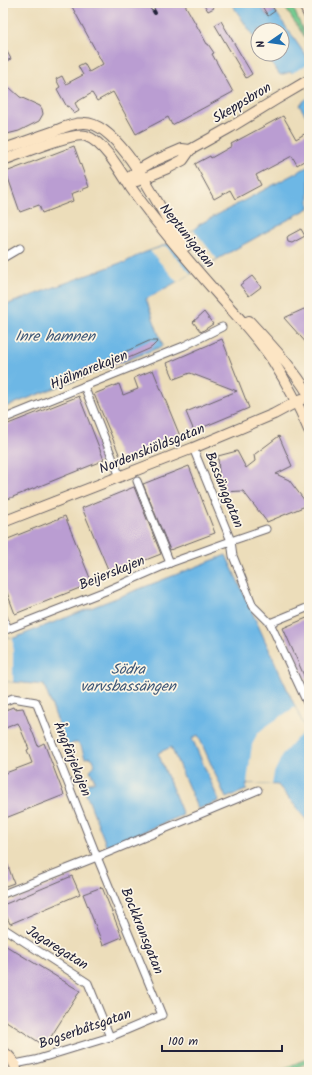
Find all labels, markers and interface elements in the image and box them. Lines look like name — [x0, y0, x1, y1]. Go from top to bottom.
north arrow — [250, 22, 290, 62]
text: N — [252, 39, 271, 49]
street label: Skeppsbron — [208, 77, 276, 129]
street label: Neptunigatan — [154, 199, 220, 273]
water label: Inre hamnen — [15, 325, 96, 349]
street label: Hjälmarekajen — [47, 344, 131, 396]
street label: Nordenskiöldsgatan — [96, 418, 208, 480]
street label: Bassänggatan — [199, 448, 249, 532]
street label: Beijerskajen — [76, 550, 148, 596]
water label: Södra varvsbassängen — [80, 658, 177, 699]
street label: Ångfärjekajen — [47, 718, 97, 800]
street label: Bockkransgatan — [115, 884, 169, 978]
street label: Jagaregatan — [22, 920, 92, 976]
street label: Bogserbåtsgatan — [36, 1003, 134, 1055]
scale bar — [162, 1027, 282, 1053]
text: 100 m — [168, 1032, 199, 1051]

